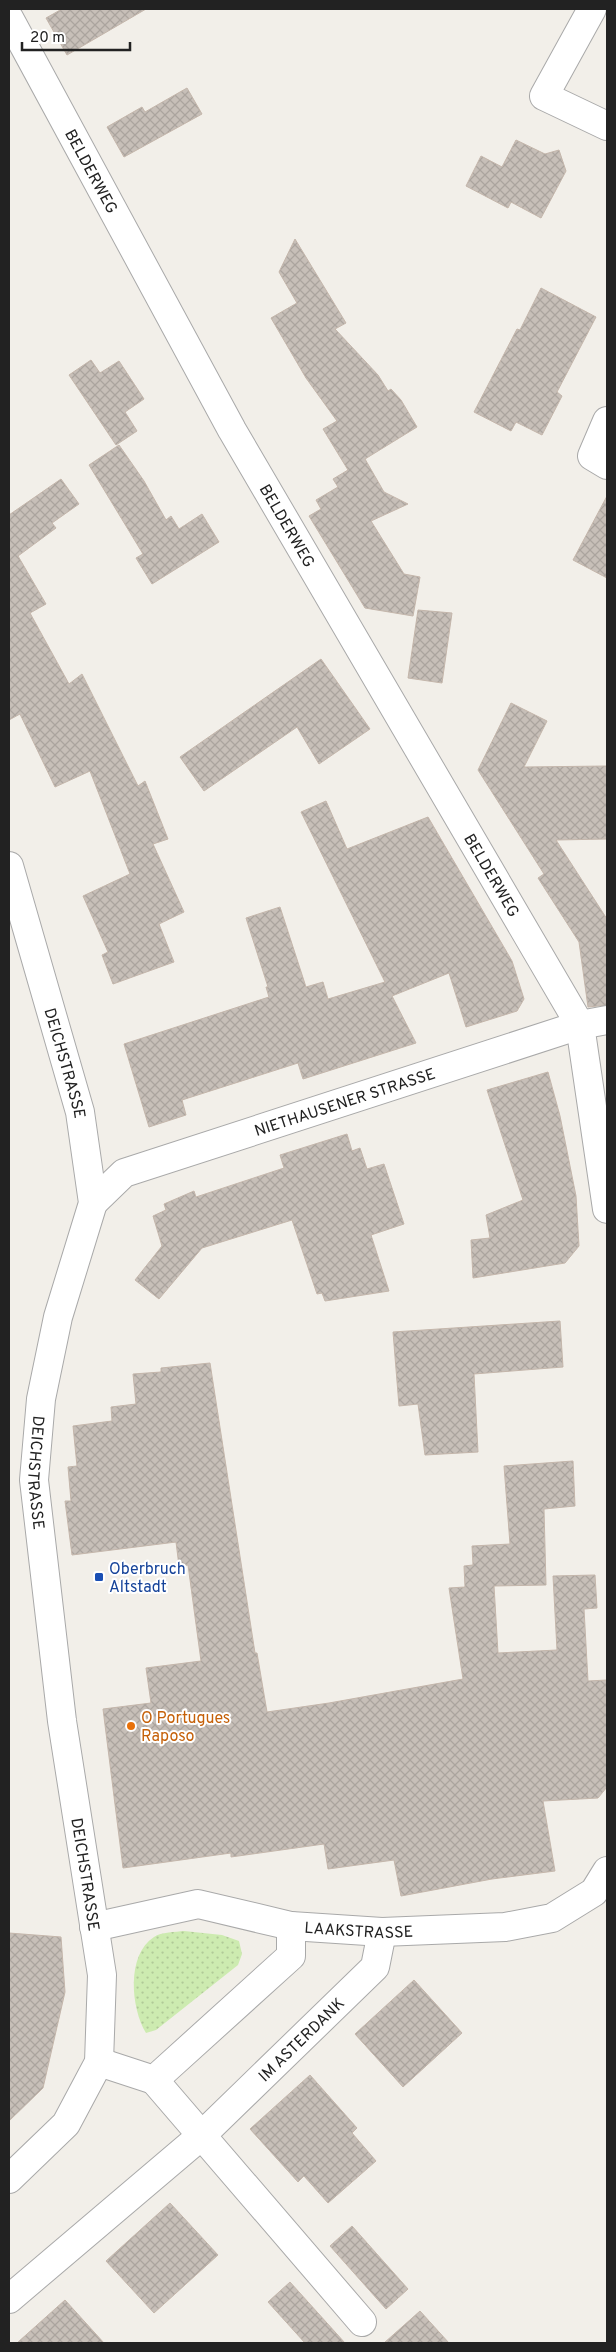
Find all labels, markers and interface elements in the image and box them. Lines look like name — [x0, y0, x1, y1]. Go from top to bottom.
scale bar — [22, 20, 130, 52]
text: 20 m — [30, 29, 65, 48]
street label: BELDERWEG — [59, 126, 121, 218]
street label: BELDERWEG — [254, 481, 318, 572]
street label: BELDERWEG — [458, 831, 523, 921]
street label: DEICHSTRASSE — [38, 1006, 89, 1120]
street label: NIETHAUSENER STRASSE — [252, 1065, 438, 1142]
street label: DEICHSTRASSE — [22, 1415, 48, 1531]
place label: Oberbruch Altstadt — [109, 1560, 186, 1598]
marker: Oberbruch Altstadt — [93, 1571, 105, 1583]
place label: O Portugues Raposo — [141, 1709, 230, 1747]
marker: O Portugues Raposo — [125, 1720, 137, 1732]
street label: DEICHSTRASSE — [65, 1816, 103, 1933]
street label: LAAKSTRASSE — [304, 1919, 414, 1944]
street label: IM ASTERDANK — [255, 1994, 349, 2087]

